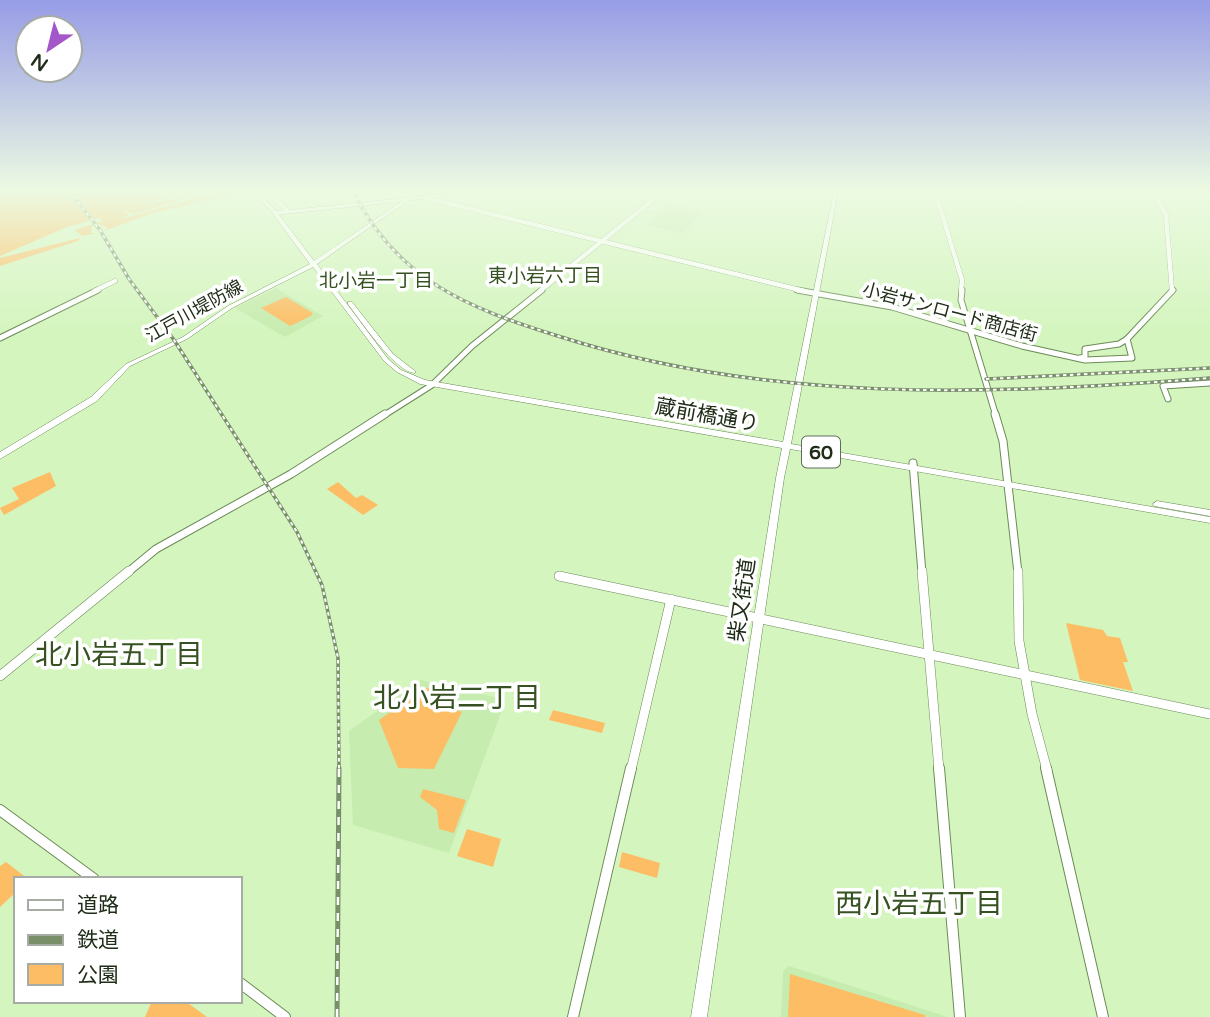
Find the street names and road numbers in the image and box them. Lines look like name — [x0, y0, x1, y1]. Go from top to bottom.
street label: 江戸川堤防線 — [141, 275, 247, 347]
street label: 小岩サンロード商店街 — [860, 278, 1040, 346]
street label: 蔵前橋通り — [653, 394, 761, 437]
road number: 60 — [802, 436, 840, 467]
street label: 柴又街道 — [724, 557, 761, 643]

